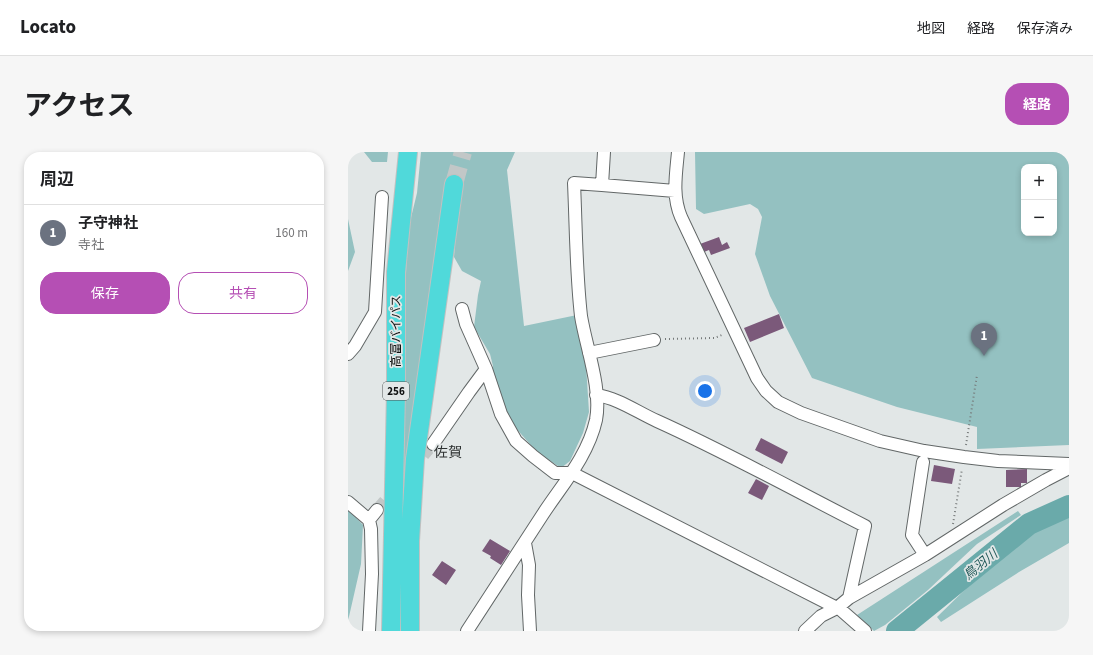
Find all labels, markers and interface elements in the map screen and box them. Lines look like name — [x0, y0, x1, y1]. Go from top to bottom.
text: Locato — [20, 14, 76, 41]
text: 地図 — [917, 19, 945, 39]
text: 経路 — [967, 19, 995, 39]
text: 保存済み — [1017, 19, 1073, 39]
button: 経路 — [1005, 83, 1069, 125]
text: アクセス — [24, 86, 135, 126]
map controls — [1021, 164, 1057, 236]
button: + — [1021, 164, 1057, 200]
text: 周辺 — [40, 168, 74, 192]
button: − — [1021, 200, 1057, 236]
text: 子守神社 — [78, 213, 138, 234]
text: 1 — [50, 224, 56, 242]
text: 160 m — [275, 224, 308, 242]
text: 寺社 — [78, 236, 104, 254]
button: 保存 — [40, 272, 170, 314]
button: 共有 — [178, 272, 308, 314]
street label: 高富バイパス — [388, 295, 405, 367]
pin: 1 — [971, 323, 997, 356]
your location — [695, 381, 715, 401]
road number: 256 — [383, 382, 409, 400]
district label: 佐賀 — [434, 443, 462, 463]
water label: 鳥羽川 — [960, 544, 1003, 584]

